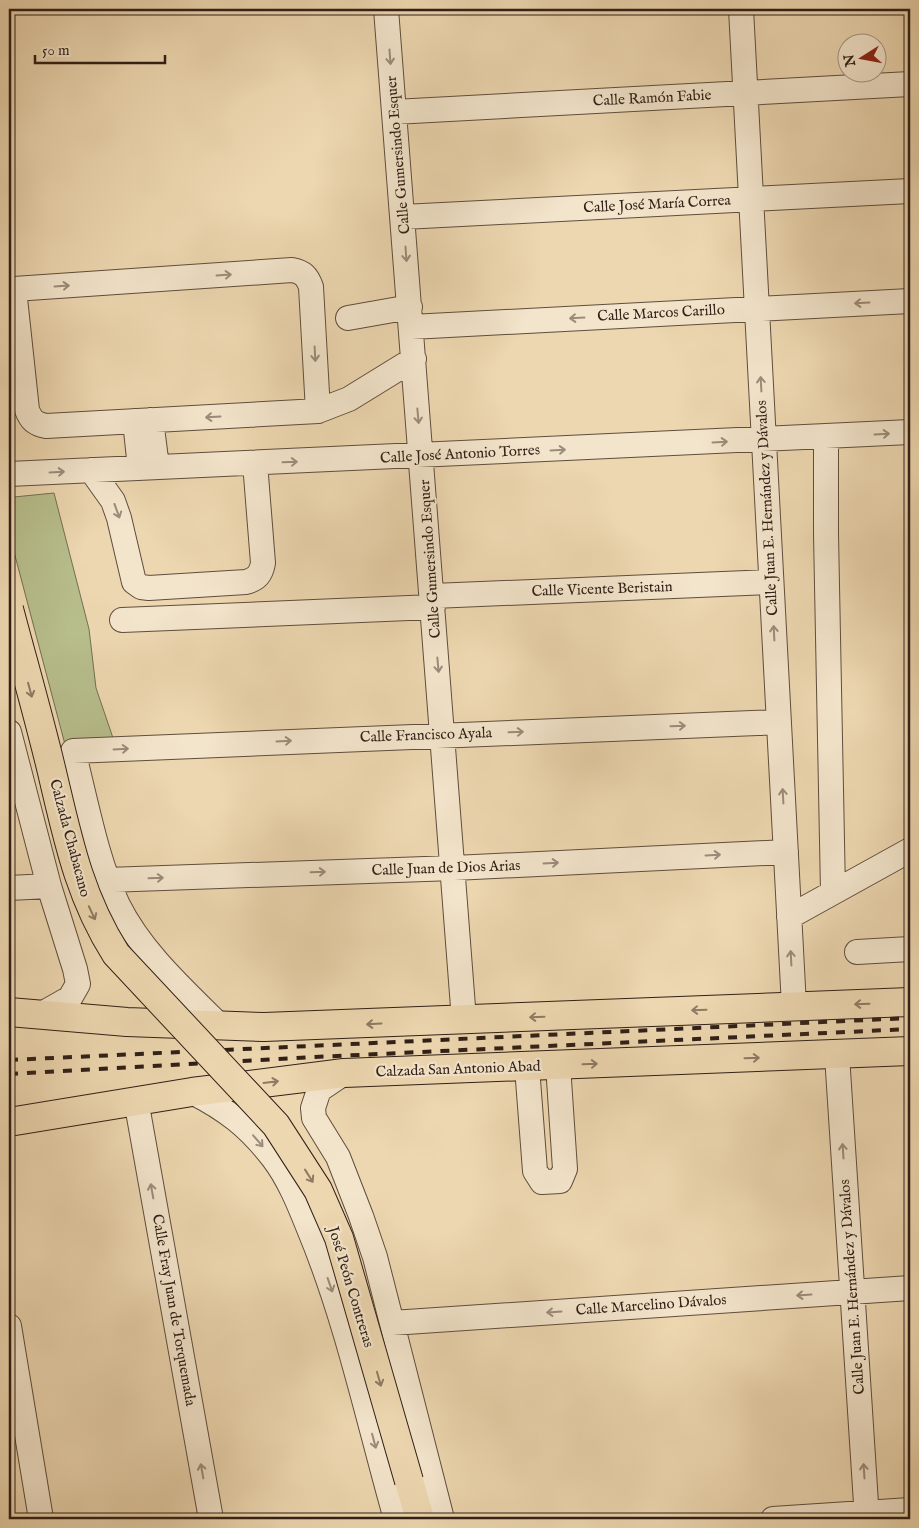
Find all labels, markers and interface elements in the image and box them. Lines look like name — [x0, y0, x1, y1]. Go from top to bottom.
scale bar — [35, 32, 165, 64]
north arrow — [836, 32, 886, 82]
text: 50 m — [42, 41, 70, 60]
one-way arrow — [385, 49, 395, 65]
text: N — [840, 53, 860, 69]
street label: Calle Gumersindo Esquer — [382, 74, 414, 235]
street label: Calle Ramón Fabie — [592, 85, 712, 111]
street label: Calle José María Correa — [583, 191, 732, 217]
one-way arrow — [401, 246, 410, 262]
one-way arrow — [216, 270, 232, 279]
one-way arrow — [54, 281, 70, 291]
one-way arrow — [854, 298, 870, 308]
street label: Calle Marcos Carillo — [597, 300, 725, 326]
one-way arrow — [569, 313, 585, 322]
one-way arrow — [311, 346, 320, 362]
one-way arrow — [756, 376, 765, 392]
street label: Calle Juan E. Hernández y Dávalos — [752, 400, 782, 616]
one-way arrow — [414, 408, 423, 424]
one-way arrow — [206, 412, 222, 421]
one-way arrow — [874, 429, 890, 438]
one-way arrow — [712, 438, 728, 447]
street label: Calle José Antonio Torres — [380, 440, 540, 468]
one-way arrow — [549, 445, 565, 454]
one-way arrow — [281, 457, 297, 466]
one-way arrow — [49, 467, 65, 476]
street label: Calle Gumersindo Esquer — [415, 479, 445, 639]
one-way arrow — [113, 503, 122, 519]
street label: Calle Vicente Beristain — [531, 577, 673, 601]
one-way arrow — [770, 626, 779, 642]
one-way arrow — [433, 657, 443, 673]
one-way arrow — [26, 681, 35, 697]
one-way arrow — [670, 721, 686, 730]
street label: Calle Francisco Ayala — [359, 723, 493, 747]
one-way arrow — [508, 727, 524, 736]
one-way arrow — [275, 737, 291, 746]
one-way arrow — [113, 744, 129, 753]
street label: Calzada Chabacano — [45, 777, 95, 899]
one-way arrow — [778, 788, 787, 804]
one-way arrow — [705, 851, 721, 860]
street label: Calle Juan de Dios Arias — [371, 856, 521, 880]
one-way arrow — [542, 859, 558, 868]
one-way arrow — [310, 868, 326, 877]
one-way arrow — [148, 874, 164, 883]
one-way arrow — [88, 905, 98, 920]
one-way arrow — [787, 950, 796, 966]
one-way arrow — [854, 999, 870, 1008]
one-way arrow — [691, 1006, 707, 1015]
one-way arrow — [529, 1012, 545, 1021]
one-way arrow — [367, 1019, 383, 1028]
one-way arrow — [744, 1053, 760, 1063]
street label: Calzada San Antonio Abad — [375, 1057, 542, 1081]
one-way arrow — [582, 1060, 598, 1069]
one-way arrow — [262, 1077, 278, 1087]
one-way arrow — [253, 1134, 264, 1147]
one-way arrow — [839, 1144, 848, 1160]
one-way arrow — [304, 1169, 315, 1183]
street label: Calle Juan E. Hernández y Dávalos — [835, 1179, 869, 1395]
one-way arrow — [147, 1183, 157, 1199]
street label: Calle Fray Juan de Torquemada — [148, 1213, 200, 1408]
street label: José Peón Contreras — [323, 1222, 378, 1350]
one-way arrow — [325, 1277, 335, 1293]
street label: Calle Marcelino Dávalos — [575, 1290, 727, 1320]
one-way arrow — [796, 1290, 812, 1299]
one-way arrow — [547, 1307, 563, 1316]
one-way arrow — [374, 1370, 384, 1386]
one-way arrow — [370, 1433, 380, 1449]
one-way arrow — [860, 1463, 869, 1479]
one-way arrow — [197, 1464, 207, 1480]

